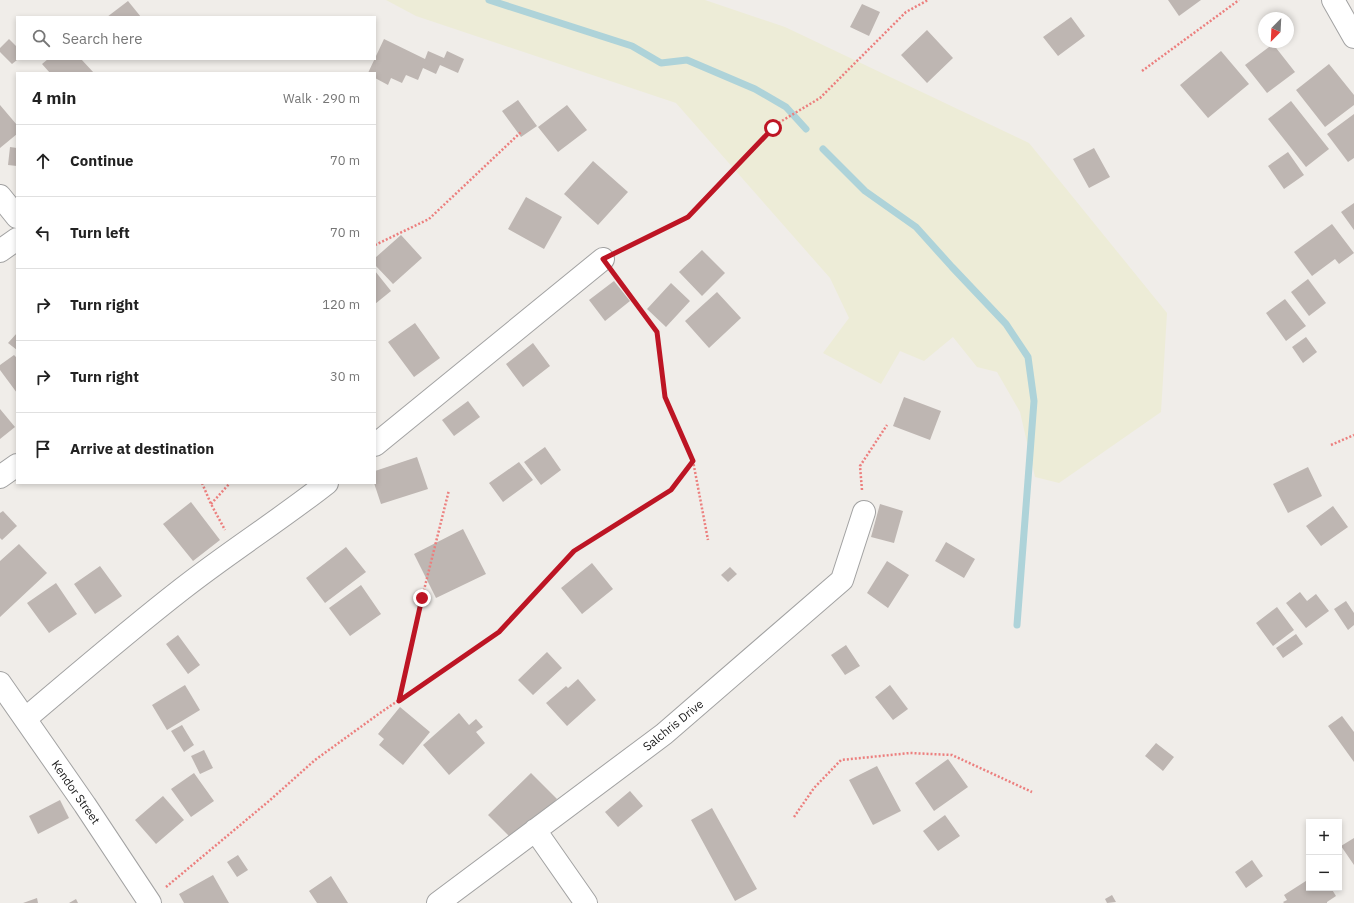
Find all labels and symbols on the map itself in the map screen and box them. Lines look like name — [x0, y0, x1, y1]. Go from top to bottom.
north arrow — [1258, 12, 1294, 48]
route start — [764, 119, 782, 137]
route end — [413, 589, 431, 607]
street label: Salchris Drive — [640, 696, 707, 754]
street label: Kendor Street — [48, 757, 104, 827]

